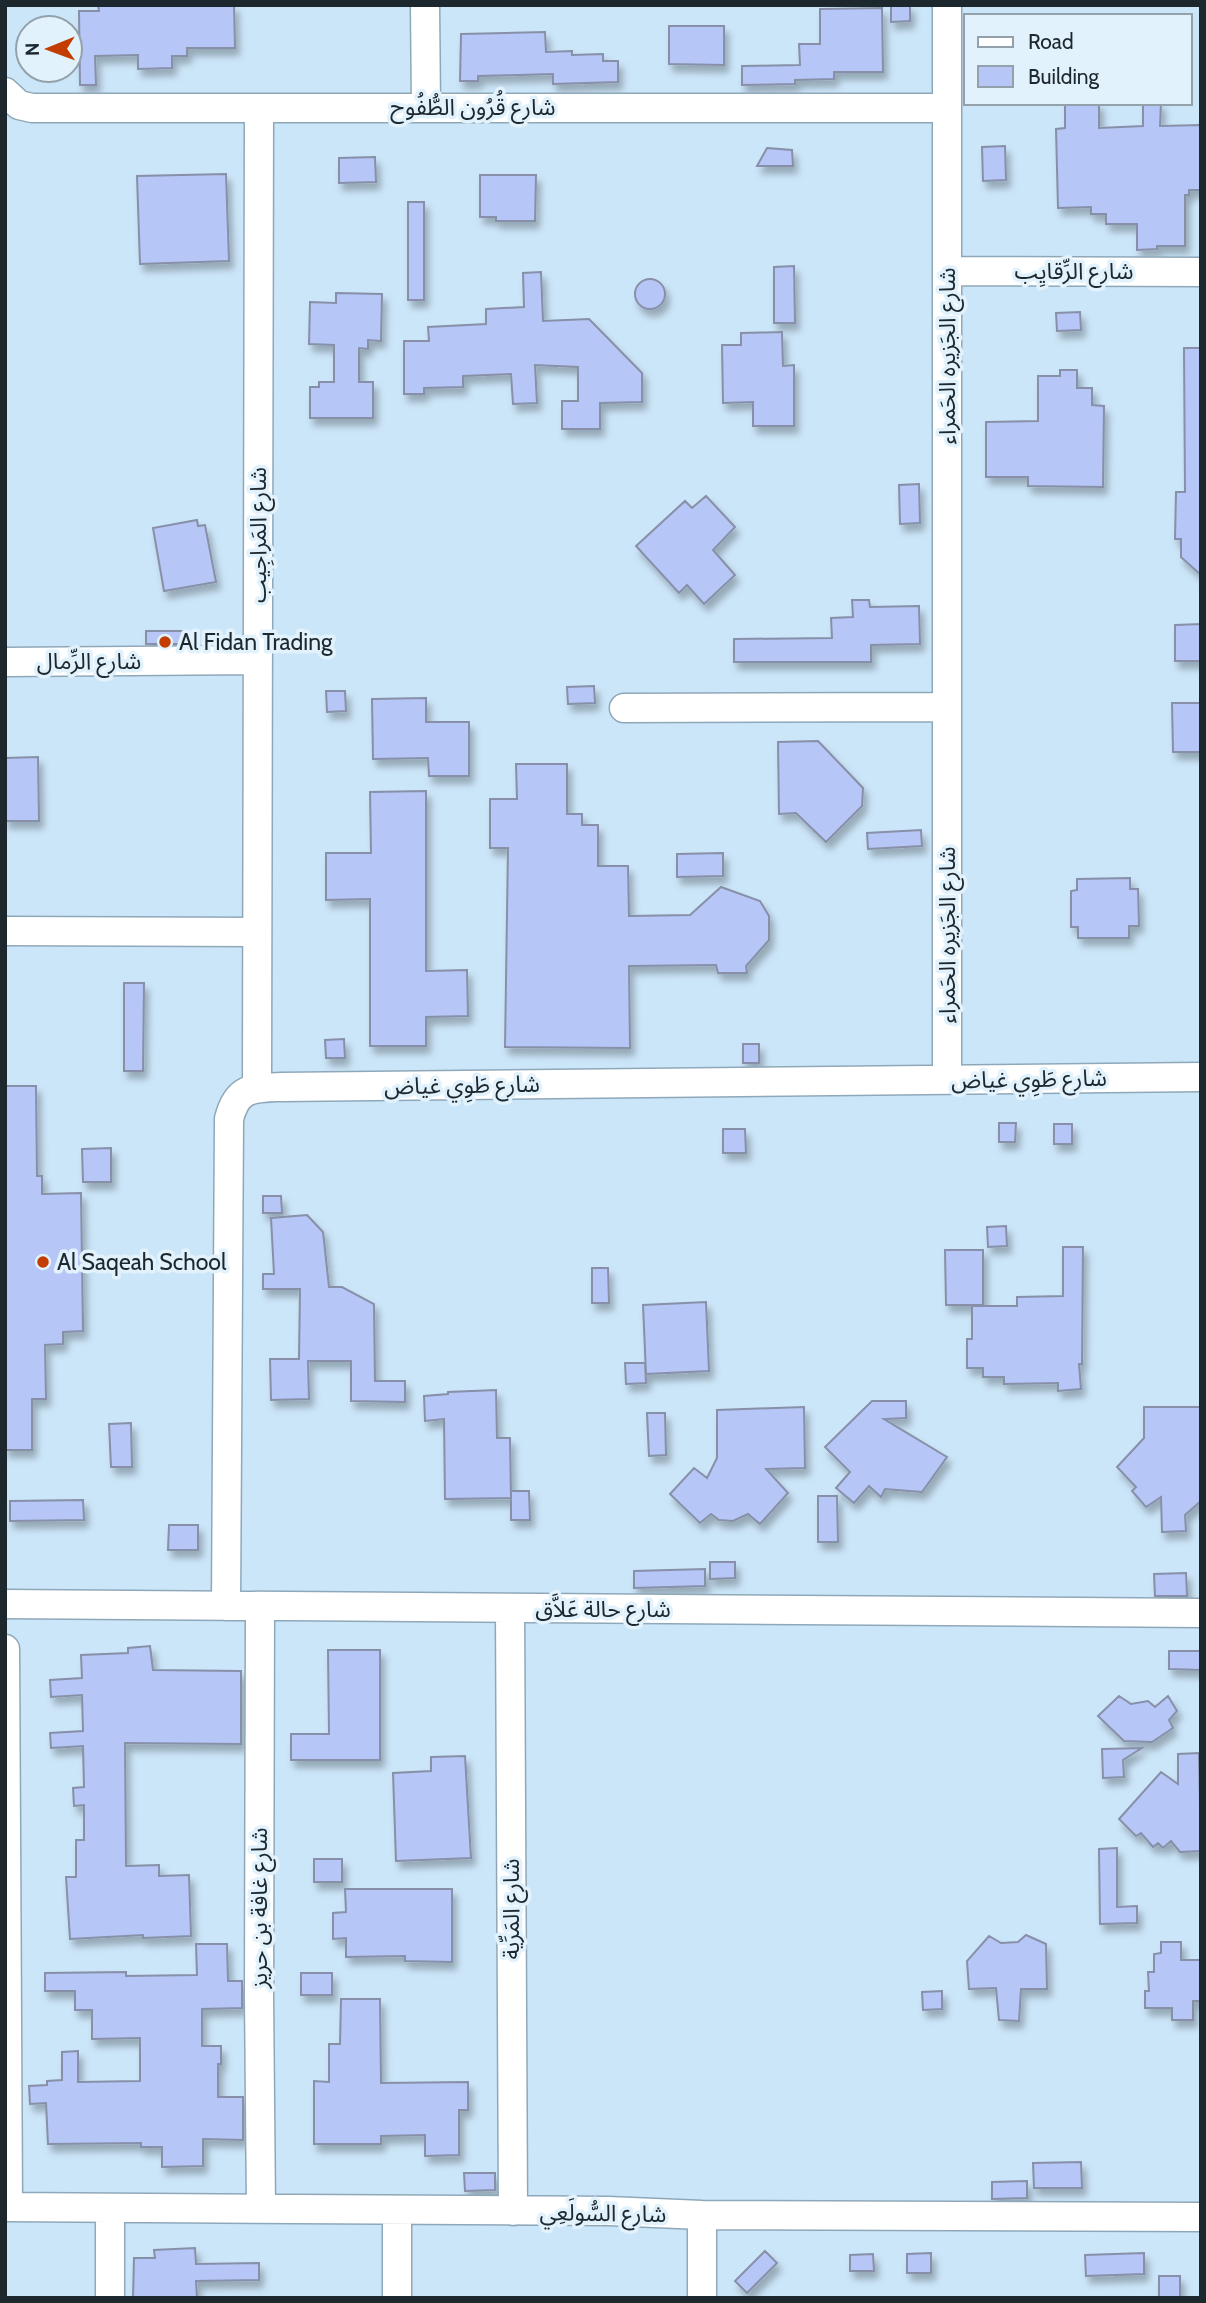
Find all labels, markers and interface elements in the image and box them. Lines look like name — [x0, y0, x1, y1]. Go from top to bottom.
north arrow — [14, 14, 84, 84]
legend — [964, 14, 1192, 105]
text: Road — [1028, 29, 1074, 54]
text: N — [21, 42, 44, 56]
text: Building — [1028, 64, 1100, 89]
street label: شارع قُرُون الطُّفُوح — [390, 90, 556, 124]
street label: شارع الرِّقايِب — [1015, 257, 1133, 288]
street label: شارع الجَزيره الحَمراء — [933, 268, 964, 444]
street label: شارع المَراجِيب — [244, 467, 275, 603]
place label: Al Fidan Trading — [179, 628, 333, 656]
marker: Al Fidan Trading — [157, 634, 173, 650]
street label: شارع الرِّمال — [37, 647, 141, 678]
street label: شارع الجَزيره الحَمراء — [933, 847, 964, 1023]
street label: شارع طَوِي غياض — [951, 1064, 1107, 1098]
street label: شارع طَوِي غياض — [384, 1070, 540, 1104]
place label: Al Saqeah School — [57, 1248, 227, 1276]
marker: Al Saqeah School — [35, 1254, 51, 1270]
street label: شارع حالة عَلاَّق — [535, 1593, 671, 1626]
street label: شارع غافة بن حريز — [245, 1828, 276, 1990]
street label: شارع المَرِّية — [497, 1858, 528, 1960]
street label: شارع السُّولَعِي — [539, 2197, 667, 2231]

